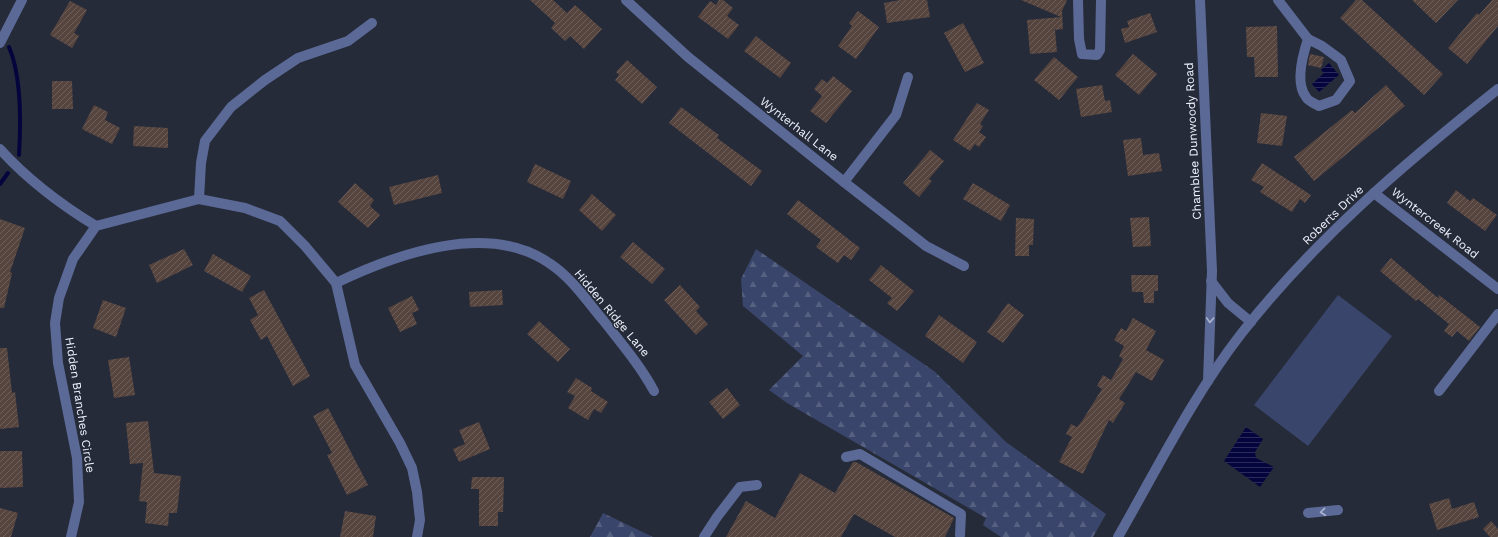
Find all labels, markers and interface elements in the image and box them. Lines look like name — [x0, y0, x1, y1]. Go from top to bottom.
street label: Chamblee Dunwoody Road — [1182, 62, 1204, 220]
street label: Wynterhall Lane — [757, 94, 841, 164]
street label: Roberts Drive — [1300, 182, 1366, 248]
street label: Wyntercreek Road — [1389, 185, 1481, 261]
street label: Hidden Ridge Lane — [571, 266, 653, 360]
one-way arrow — [1206, 317, 1214, 323]
street label: Hidden Branches Circle — [62, 336, 98, 474]
one-way arrow — [1320, 507, 1326, 516]

